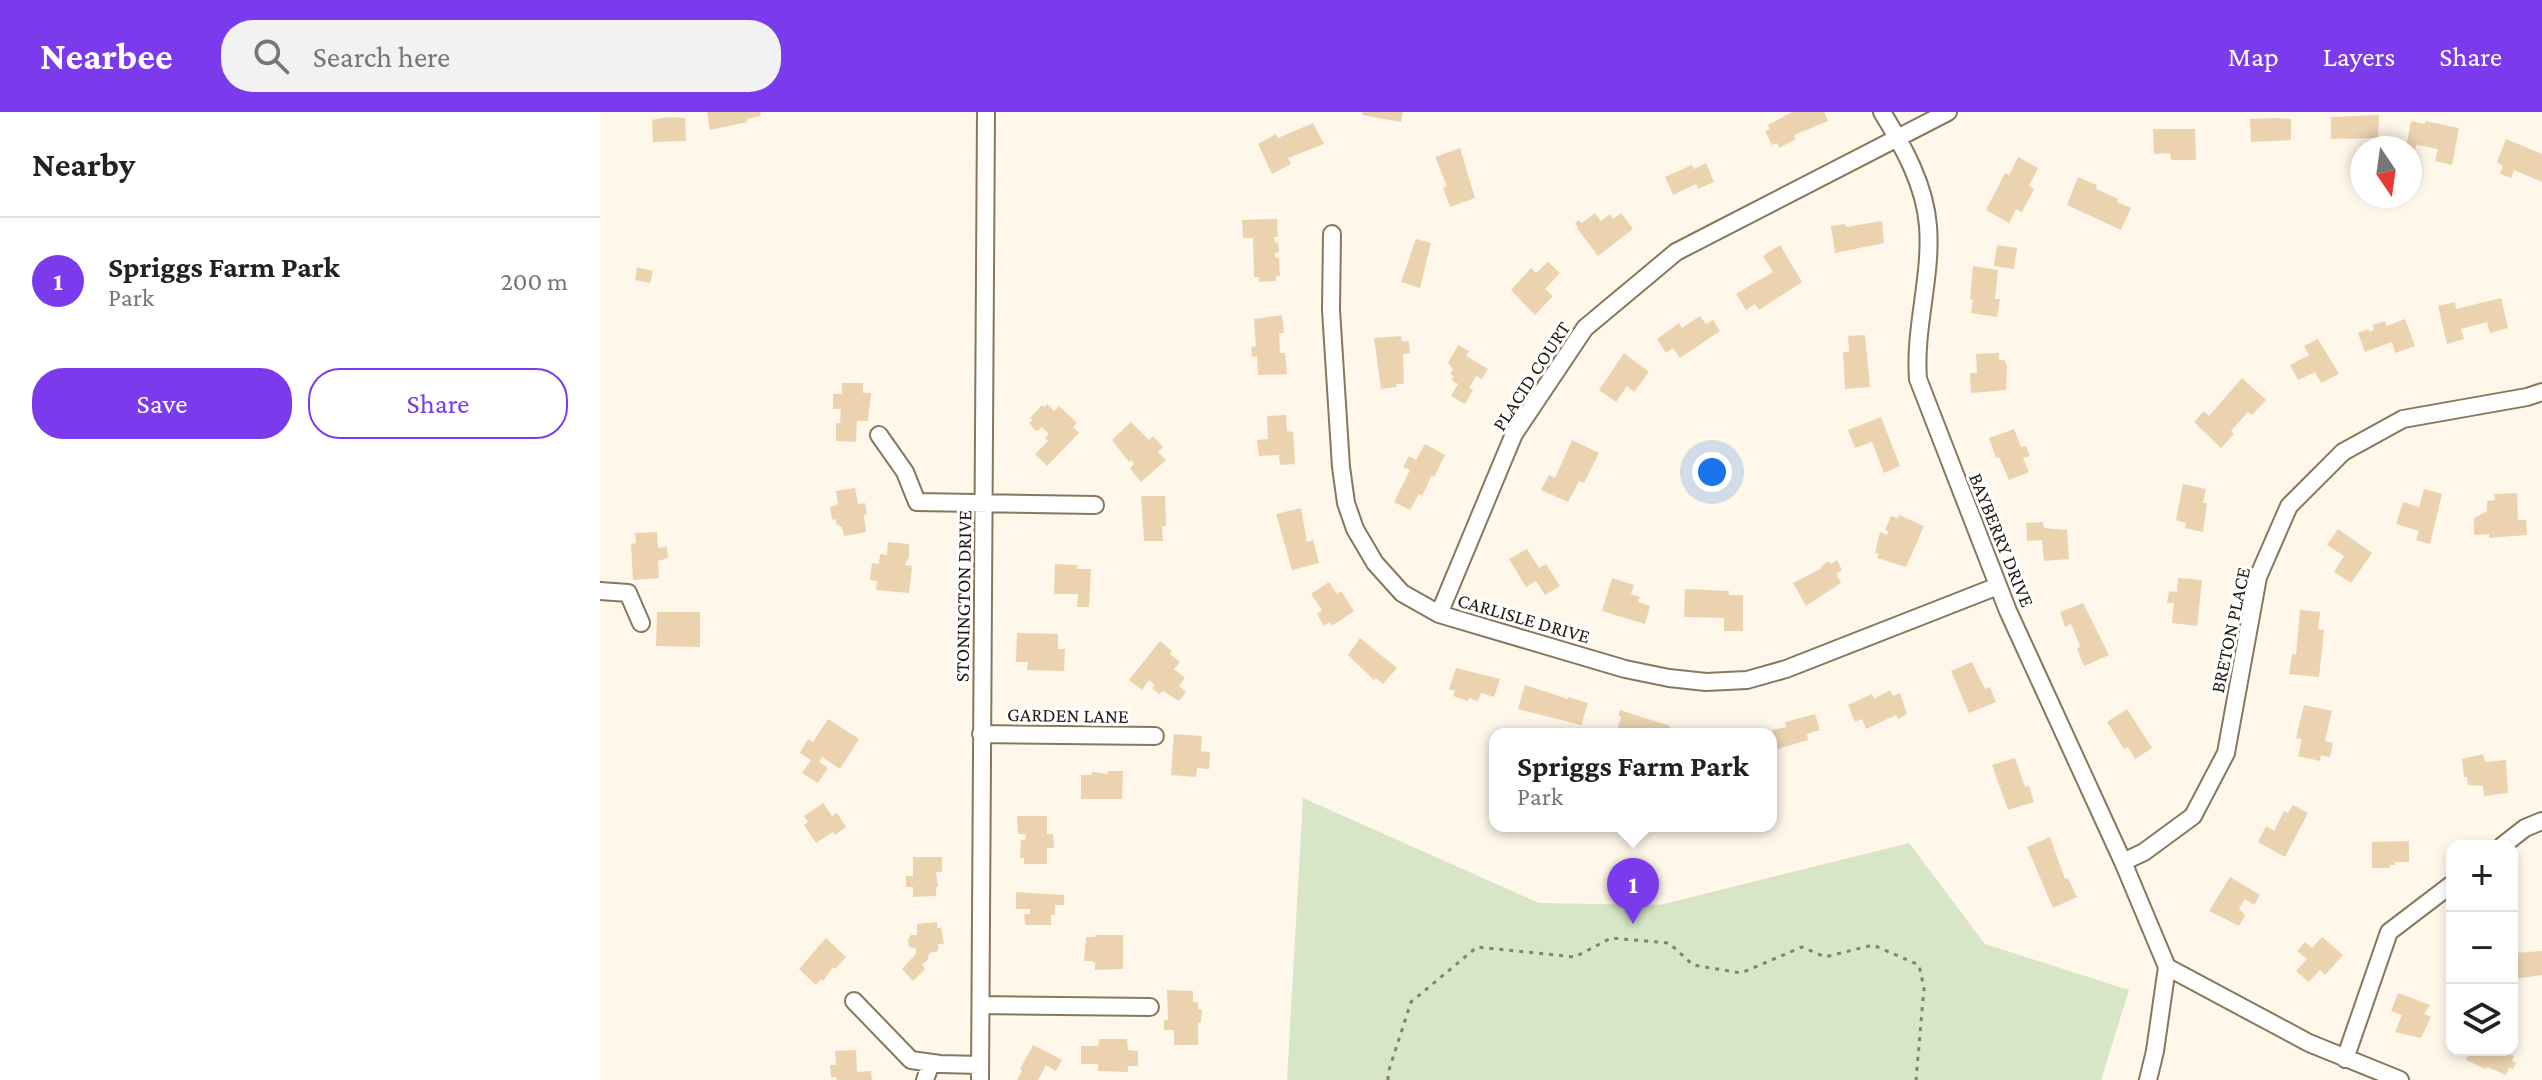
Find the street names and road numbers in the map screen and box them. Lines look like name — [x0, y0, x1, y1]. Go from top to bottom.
street label: PLACID COURT — [1488, 317, 1575, 435]
street label: BAYBERRY DRIVE — [1965, 470, 2039, 610]
street label: STONINGTON DRIVE — [950, 510, 976, 682]
street label: BRETON PLACE — [2206, 565, 2254, 695]
street label: CARLISLE DRIVE — [1455, 589, 1593, 647]
street label: GARDEN LANE — [1007, 703, 1129, 727]

